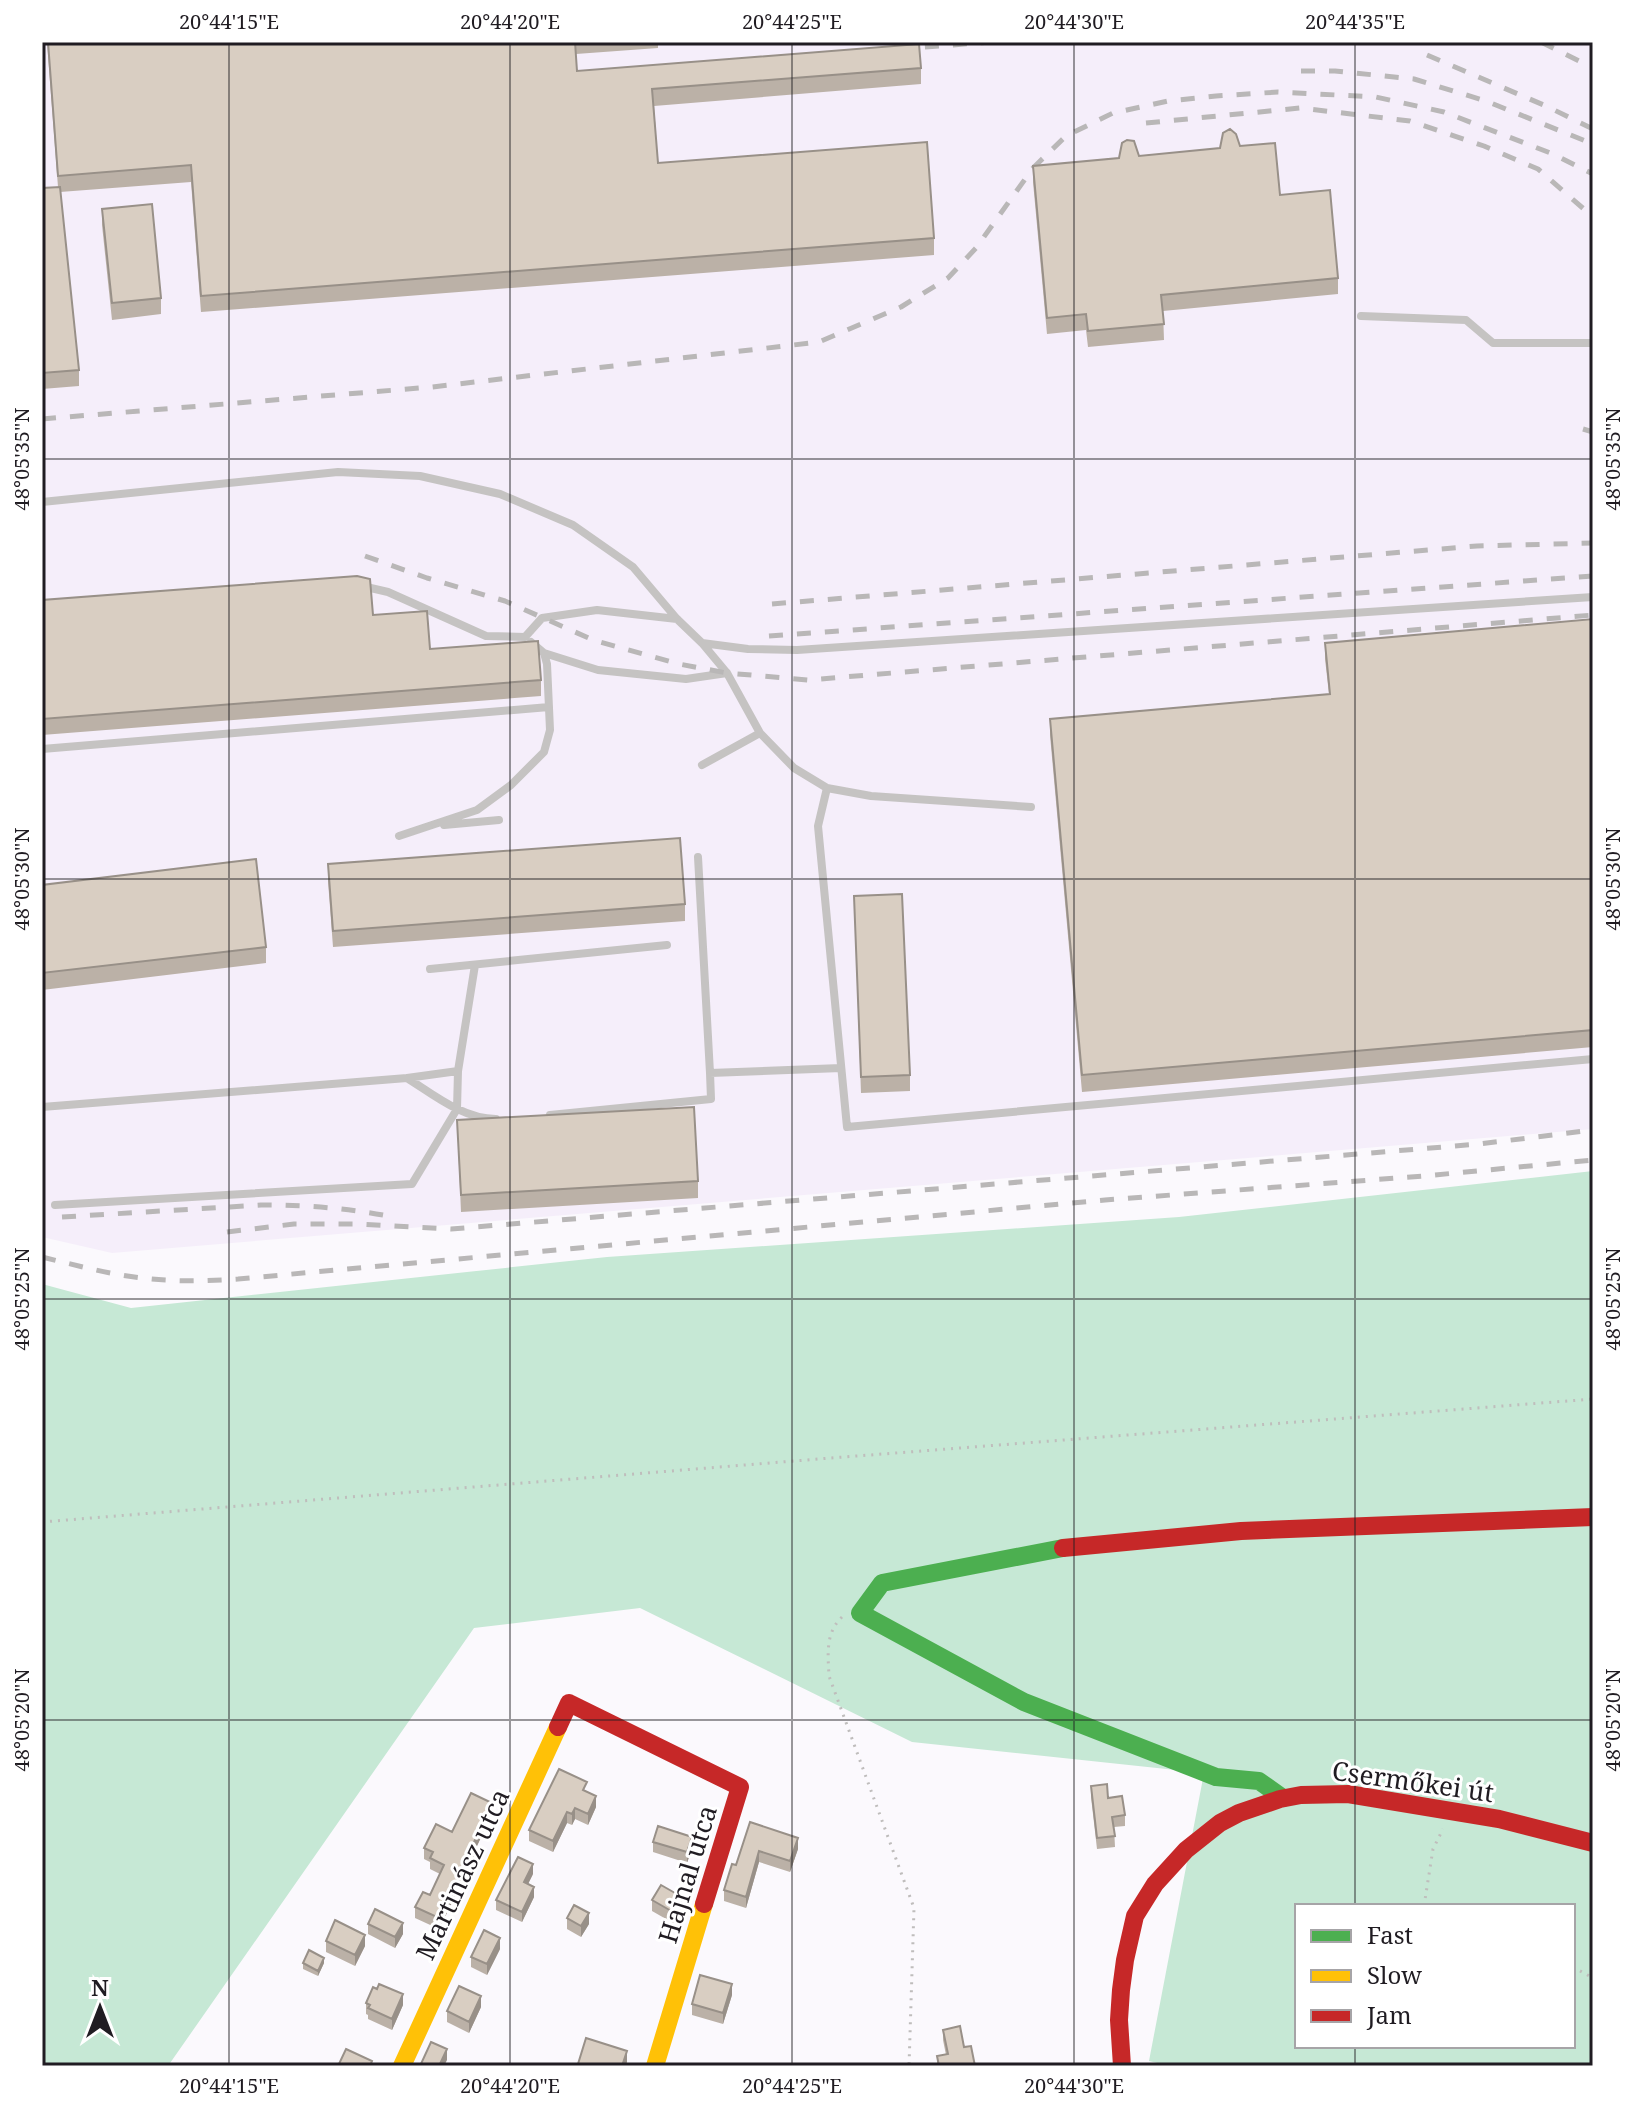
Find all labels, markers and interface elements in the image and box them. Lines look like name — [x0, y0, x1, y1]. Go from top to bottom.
text: 20°44'15"E — [179, 8, 279, 35]
text: 20°44'20"E — [460, 8, 560, 35]
text: 20°44'25"E — [742, 8, 842, 35]
text: 20°44'30"E — [1024, 8, 1124, 35]
text: 20°44'35"E — [1305, 8, 1405, 35]
text: 48°05'35"N — [8, 408, 35, 510]
text: 48°05'35"N — [1599, 408, 1626, 510]
text: 48°05'30"N — [8, 828, 35, 930]
text: 48°05'30"N — [1599, 828, 1626, 930]
text: 48°05'25"N — [8, 1248, 35, 1350]
text: 48°05'25"N — [1599, 1248, 1626, 1350]
text: 48°05'20"N — [8, 1669, 35, 1771]
text: 48°05'20"N — [1599, 1669, 1626, 1771]
street label: Csermőkei út — [1330, 1752, 1496, 1810]
street label: Martinász utca — [407, 1783, 517, 1965]
street label: Hajnal utca — [649, 1801, 725, 1947]
legend — [1295, 1904, 1575, 2048]
text: Fast — [1367, 1918, 1413, 1951]
text: Slow — [1367, 1958, 1422, 1991]
north arrow — [60, 1968, 140, 2048]
text: N — [91, 1972, 109, 2002]
text: Jam — [1366, 1998, 1412, 2031]
text: 20°44'15"E — [179, 2072, 279, 2099]
text: 20°44'20"E — [460, 2072, 560, 2099]
text: 20°44'25"E — [742, 2072, 842, 2099]
text: 20°44'30"E — [1024, 2072, 1124, 2099]

